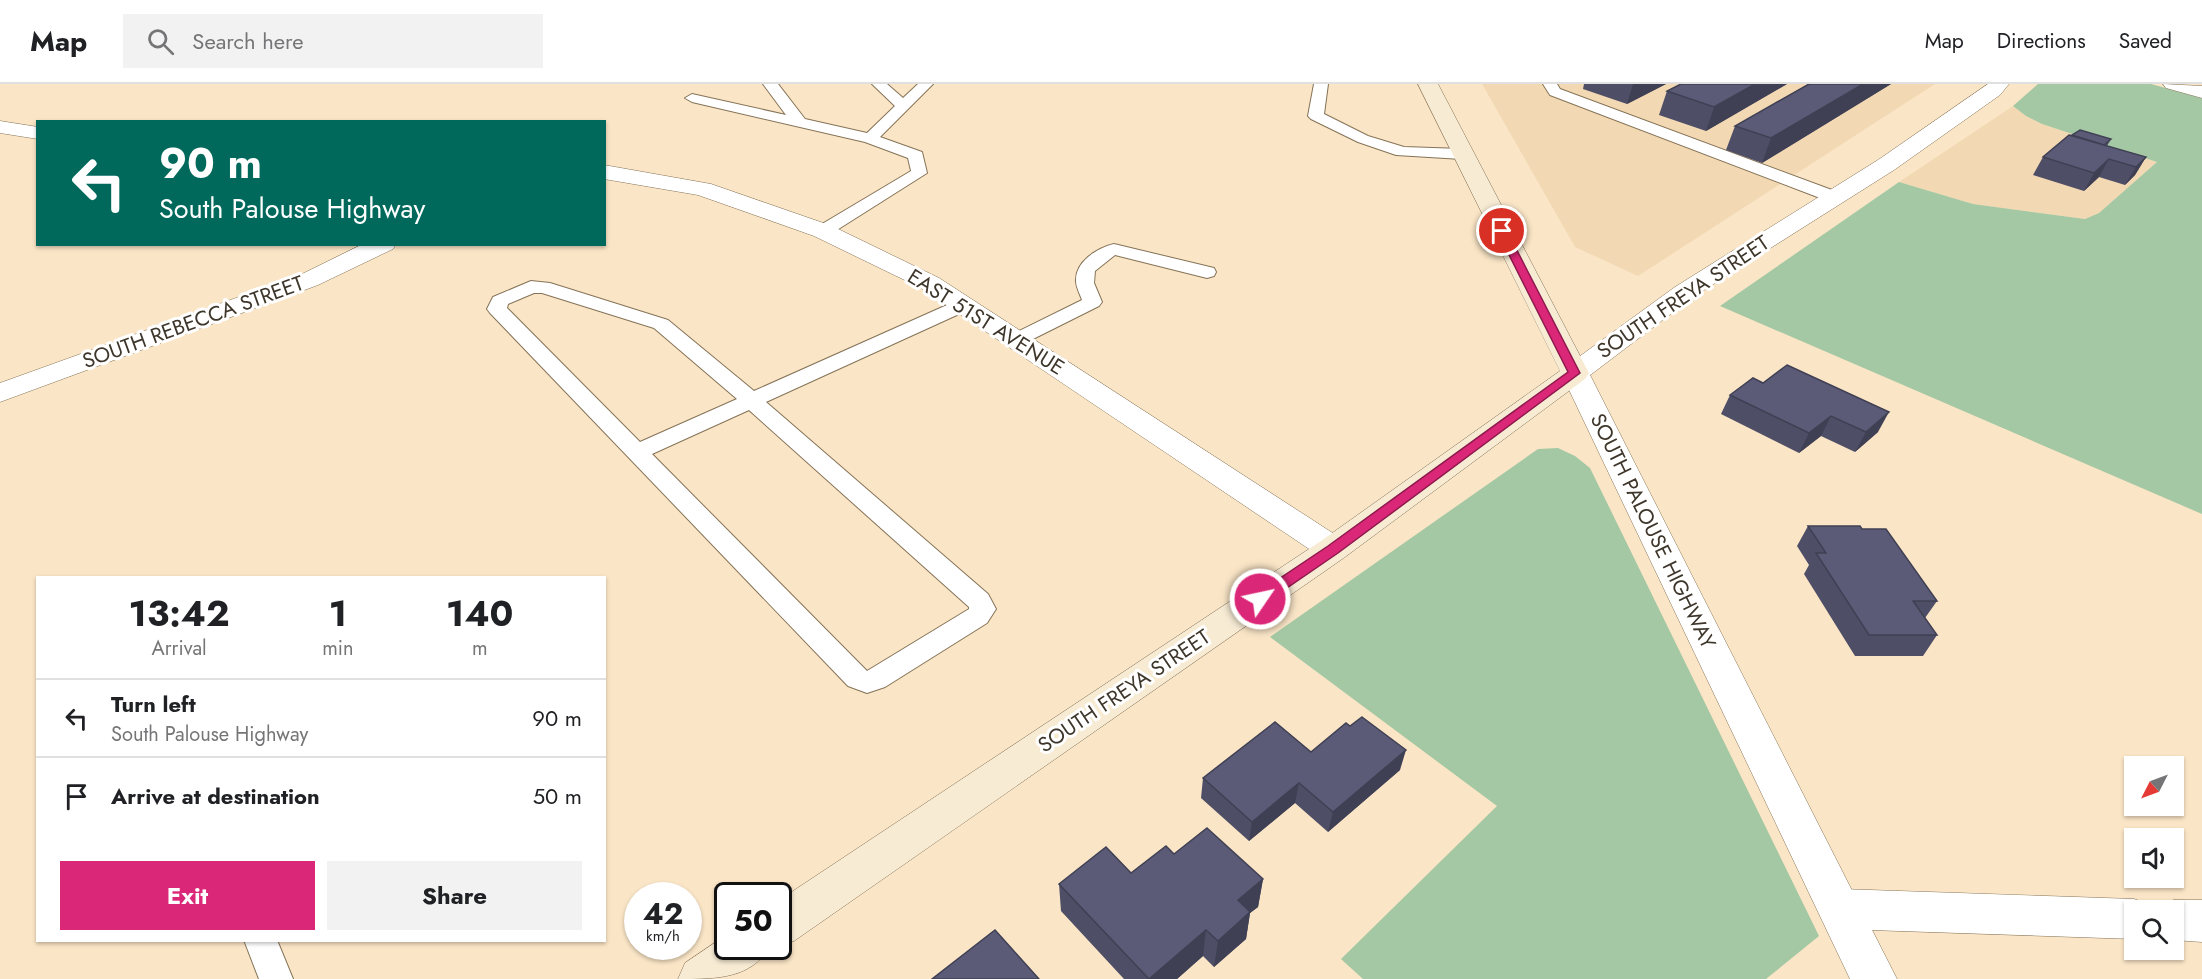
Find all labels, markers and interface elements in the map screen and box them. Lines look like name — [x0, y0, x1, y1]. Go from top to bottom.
search box — [123, 14, 543, 68]
text: Map — [30, 21, 87, 62]
icon: search — [144, 25, 177, 58]
text: Search here — [192, 25, 304, 57]
text: Map — [1925, 26, 1964, 56]
text: Directions — [1997, 26, 2086, 56]
text: Saved — [2119, 26, 2172, 56]
text: 90 m — [159, 133, 262, 194]
icon: left — [60, 144, 138, 222]
text: South Palouse Highway — [159, 189, 425, 228]
pin — [1476, 205, 1527, 256]
icon: arrive — [1485, 214, 1518, 247]
street label: SOUTH FREYA STREET — [1591, 228, 1775, 366]
street label: EAST 51ST AVENUE — [902, 262, 1070, 382]
street label: SOUTH REBECCA STREET — [78, 268, 308, 376]
street label: SOUTH PALOUSE HIGHWAY — [1583, 408, 1723, 654]
position arrow — [1228, 567, 1292, 631]
text: 13:42 — [129, 587, 230, 639]
text: 1 — [329, 587, 347, 639]
text: 140 — [446, 587, 513, 639]
street label: SOUTH FREYA STREET — [1032, 622, 1216, 760]
text: Arrival — [152, 634, 207, 663]
text: min — [322, 634, 354, 663]
text: m — [472, 634, 488, 663]
text: Turn left — [111, 688, 196, 720]
icon: left — [60, 702, 93, 735]
text: 90 m — [532, 702, 582, 734]
text: South Palouse Highway — [111, 720, 308, 749]
north arrow — [2124, 756, 2184, 816]
map controls — [2124, 756, 2184, 960]
icon: arrive — [60, 780, 93, 813]
text: Arrive at destination — [111, 780, 320, 812]
text: 50 m — [533, 780, 582, 812]
button: sound — [2124, 828, 2184, 888]
button: Exit — [60, 861, 315, 930]
button: Share — [327, 861, 582, 930]
speed limit sign: 50 — [714, 882, 792, 960]
text: 42 — [643, 892, 683, 935]
button: search — [2124, 900, 2184, 960]
text: km/h — [646, 925, 680, 947]

